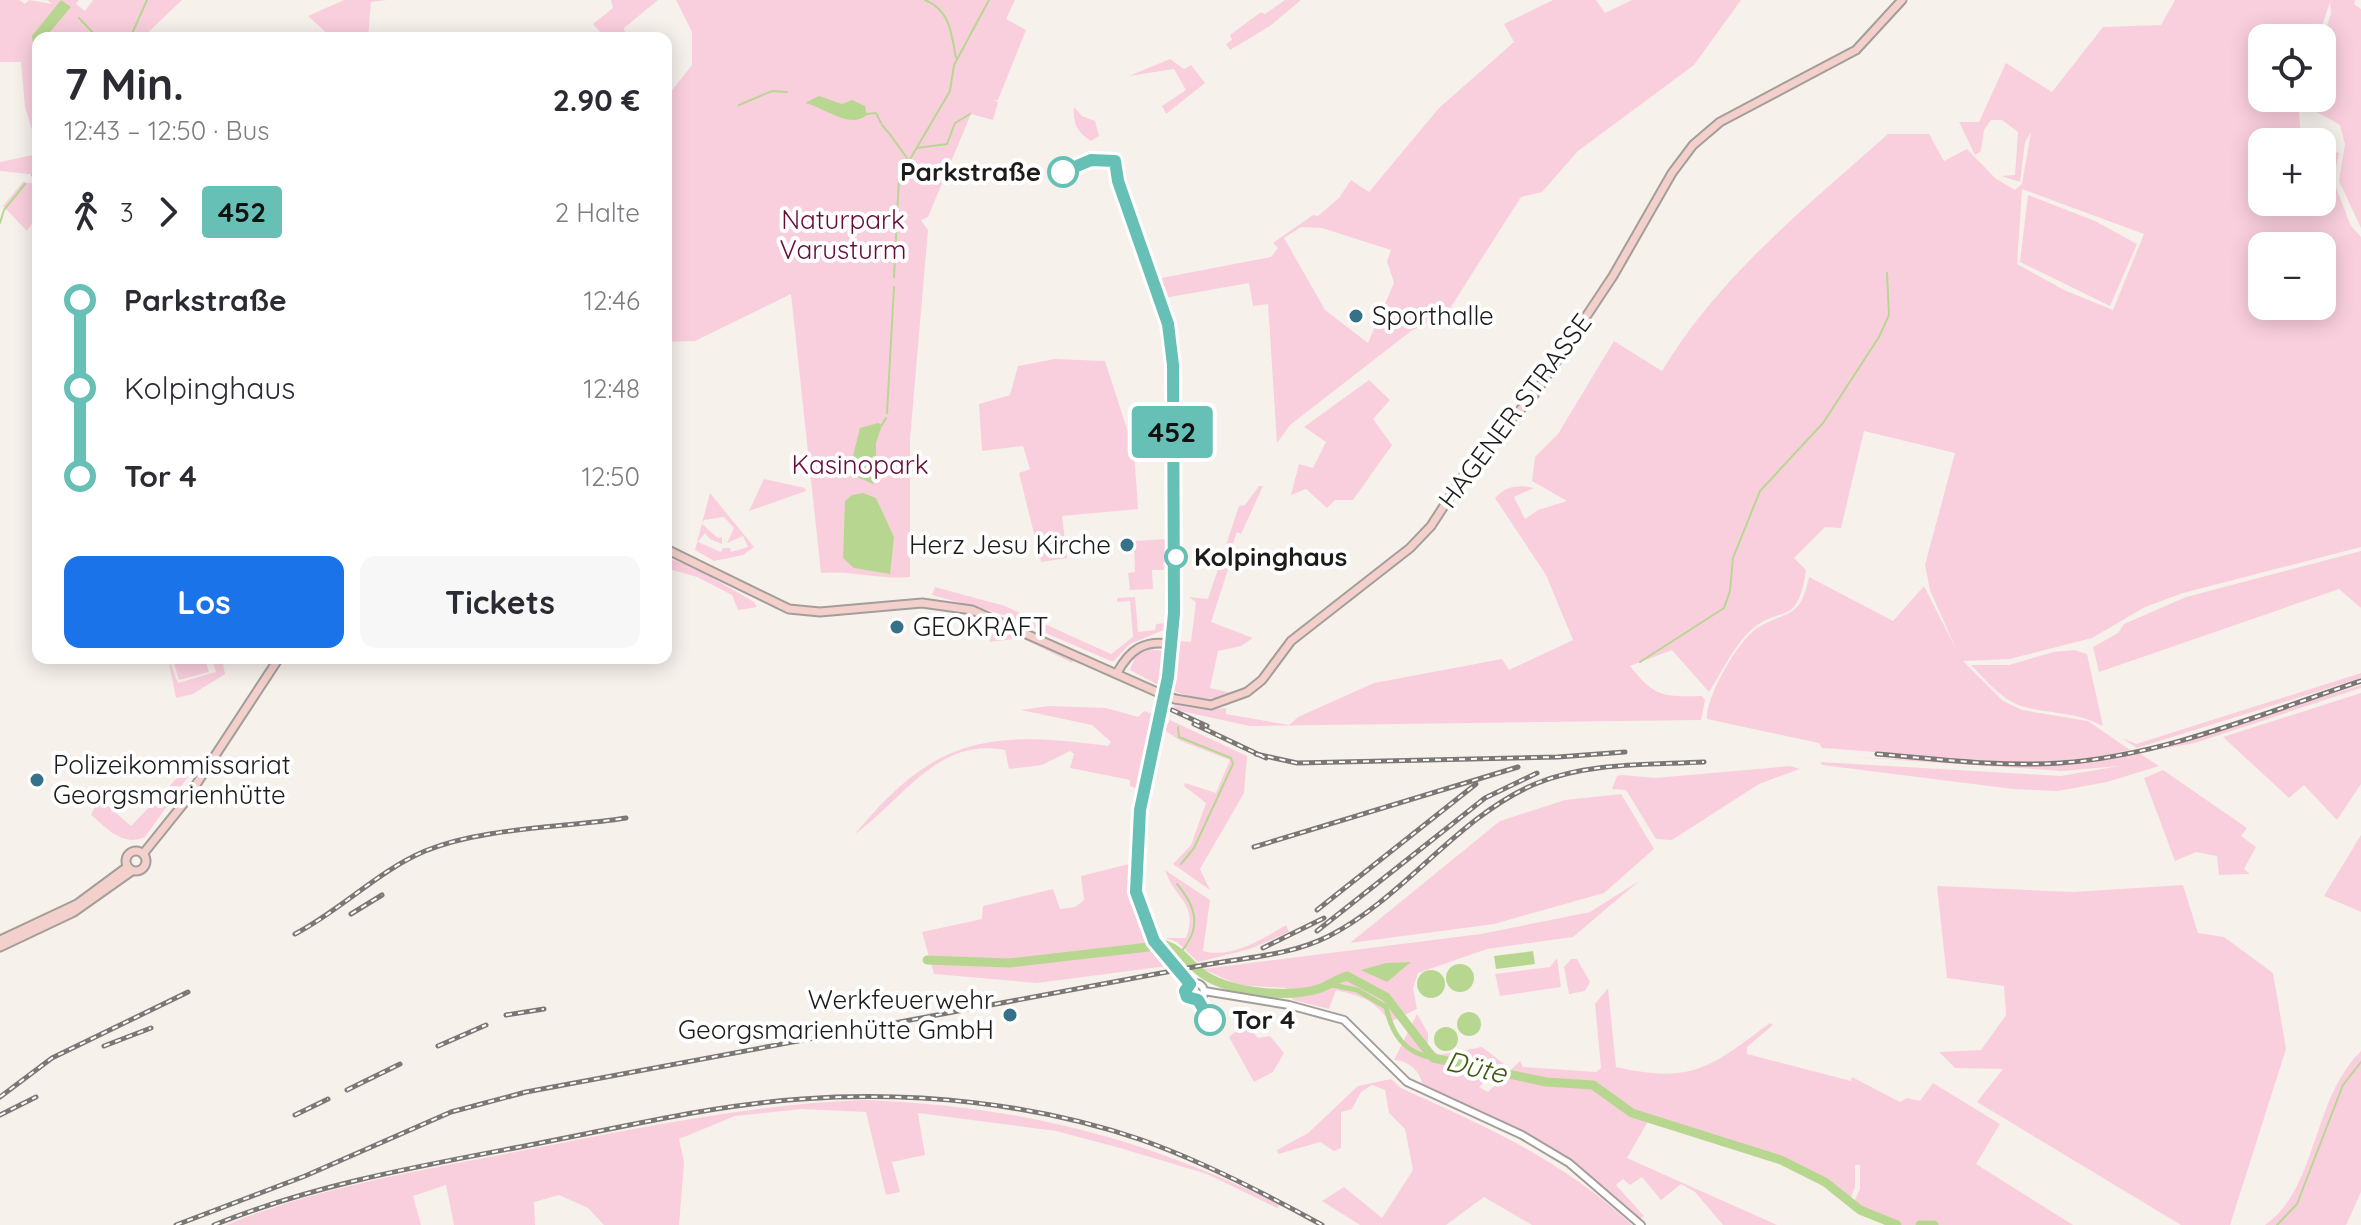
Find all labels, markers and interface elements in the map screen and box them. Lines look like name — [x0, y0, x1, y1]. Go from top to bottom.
map controls — [2248, 24, 2336, 320]
button: locate — [2248, 24, 2336, 112]
text: 7 Min. — [64, 56, 184, 111]
text: 2.90 € — [553, 81, 640, 119]
text: 12:43 – 12:50 · Bus — [64, 114, 269, 147]
button: + — [2248, 128, 2336, 216]
place label: Parkstraße — [900, 155, 1041, 188]
marker: Parkstraße — [1048, 157, 1078, 187]
icon: walk — [64, 190, 108, 234]
icon: forward — [146, 190, 190, 234]
text: 452 — [218, 194, 266, 229]
text: 3 — [120, 196, 134, 229]
text: 2 Halte — [555, 196, 640, 229]
park label: Naturpark Varusturm — [779, 203, 907, 266]
button: − — [2248, 232, 2336, 320]
text: Parkstraße — [124, 281, 287, 319]
text: 12:46 — [583, 284, 640, 317]
place label: Sporthalle — [1372, 299, 1494, 332]
marker: Sporthalle — [1347, 307, 1365, 325]
street label: HAGENER STRASSE — [1431, 307, 1598, 514]
text: Kolpinghaus — [124, 369, 295, 407]
text: 12:48 — [583, 372, 640, 405]
line badge: 452 — [1126, 406, 1218, 458]
text: 452 — [1148, 414, 1196, 449]
park label: Kasinopark — [791, 448, 929, 481]
text: Tor 4 — [124, 457, 197, 495]
text: 12:50 — [581, 460, 640, 493]
place label: Herz Jesu Kirche — [909, 528, 1111, 561]
marker: Herz Jesu Kirche — [1118, 536, 1136, 554]
place label: Kolpinghaus — [1194, 540, 1347, 573]
marker: Kolpinghaus — [1165, 546, 1187, 568]
button: Los — [64, 556, 344, 648]
button: Tickets — [360, 556, 640, 648]
place label: GEOKRAFT — [913, 610, 1048, 643]
marker: GEOKRAFT — [888, 618, 906, 636]
place label: Polizeikommissariat Georgsmarienhütte — [53, 748, 290, 811]
marker: Polizeikommissariat Georgsmarienhütte — [28, 771, 46, 789]
place label: Werkfeuerwehr Georgsmarienhütte GmbH — [678, 983, 994, 1046]
place label: Tor 4 — [1232, 1003, 1295, 1036]
marker: Tor 4 — [1195, 1005, 1225, 1035]
marker: Werkfeuerwehr Georgsmarienhütte GmbH — [1001, 1006, 1019, 1024]
water label: Düte — [1442, 1043, 1511, 1091]

